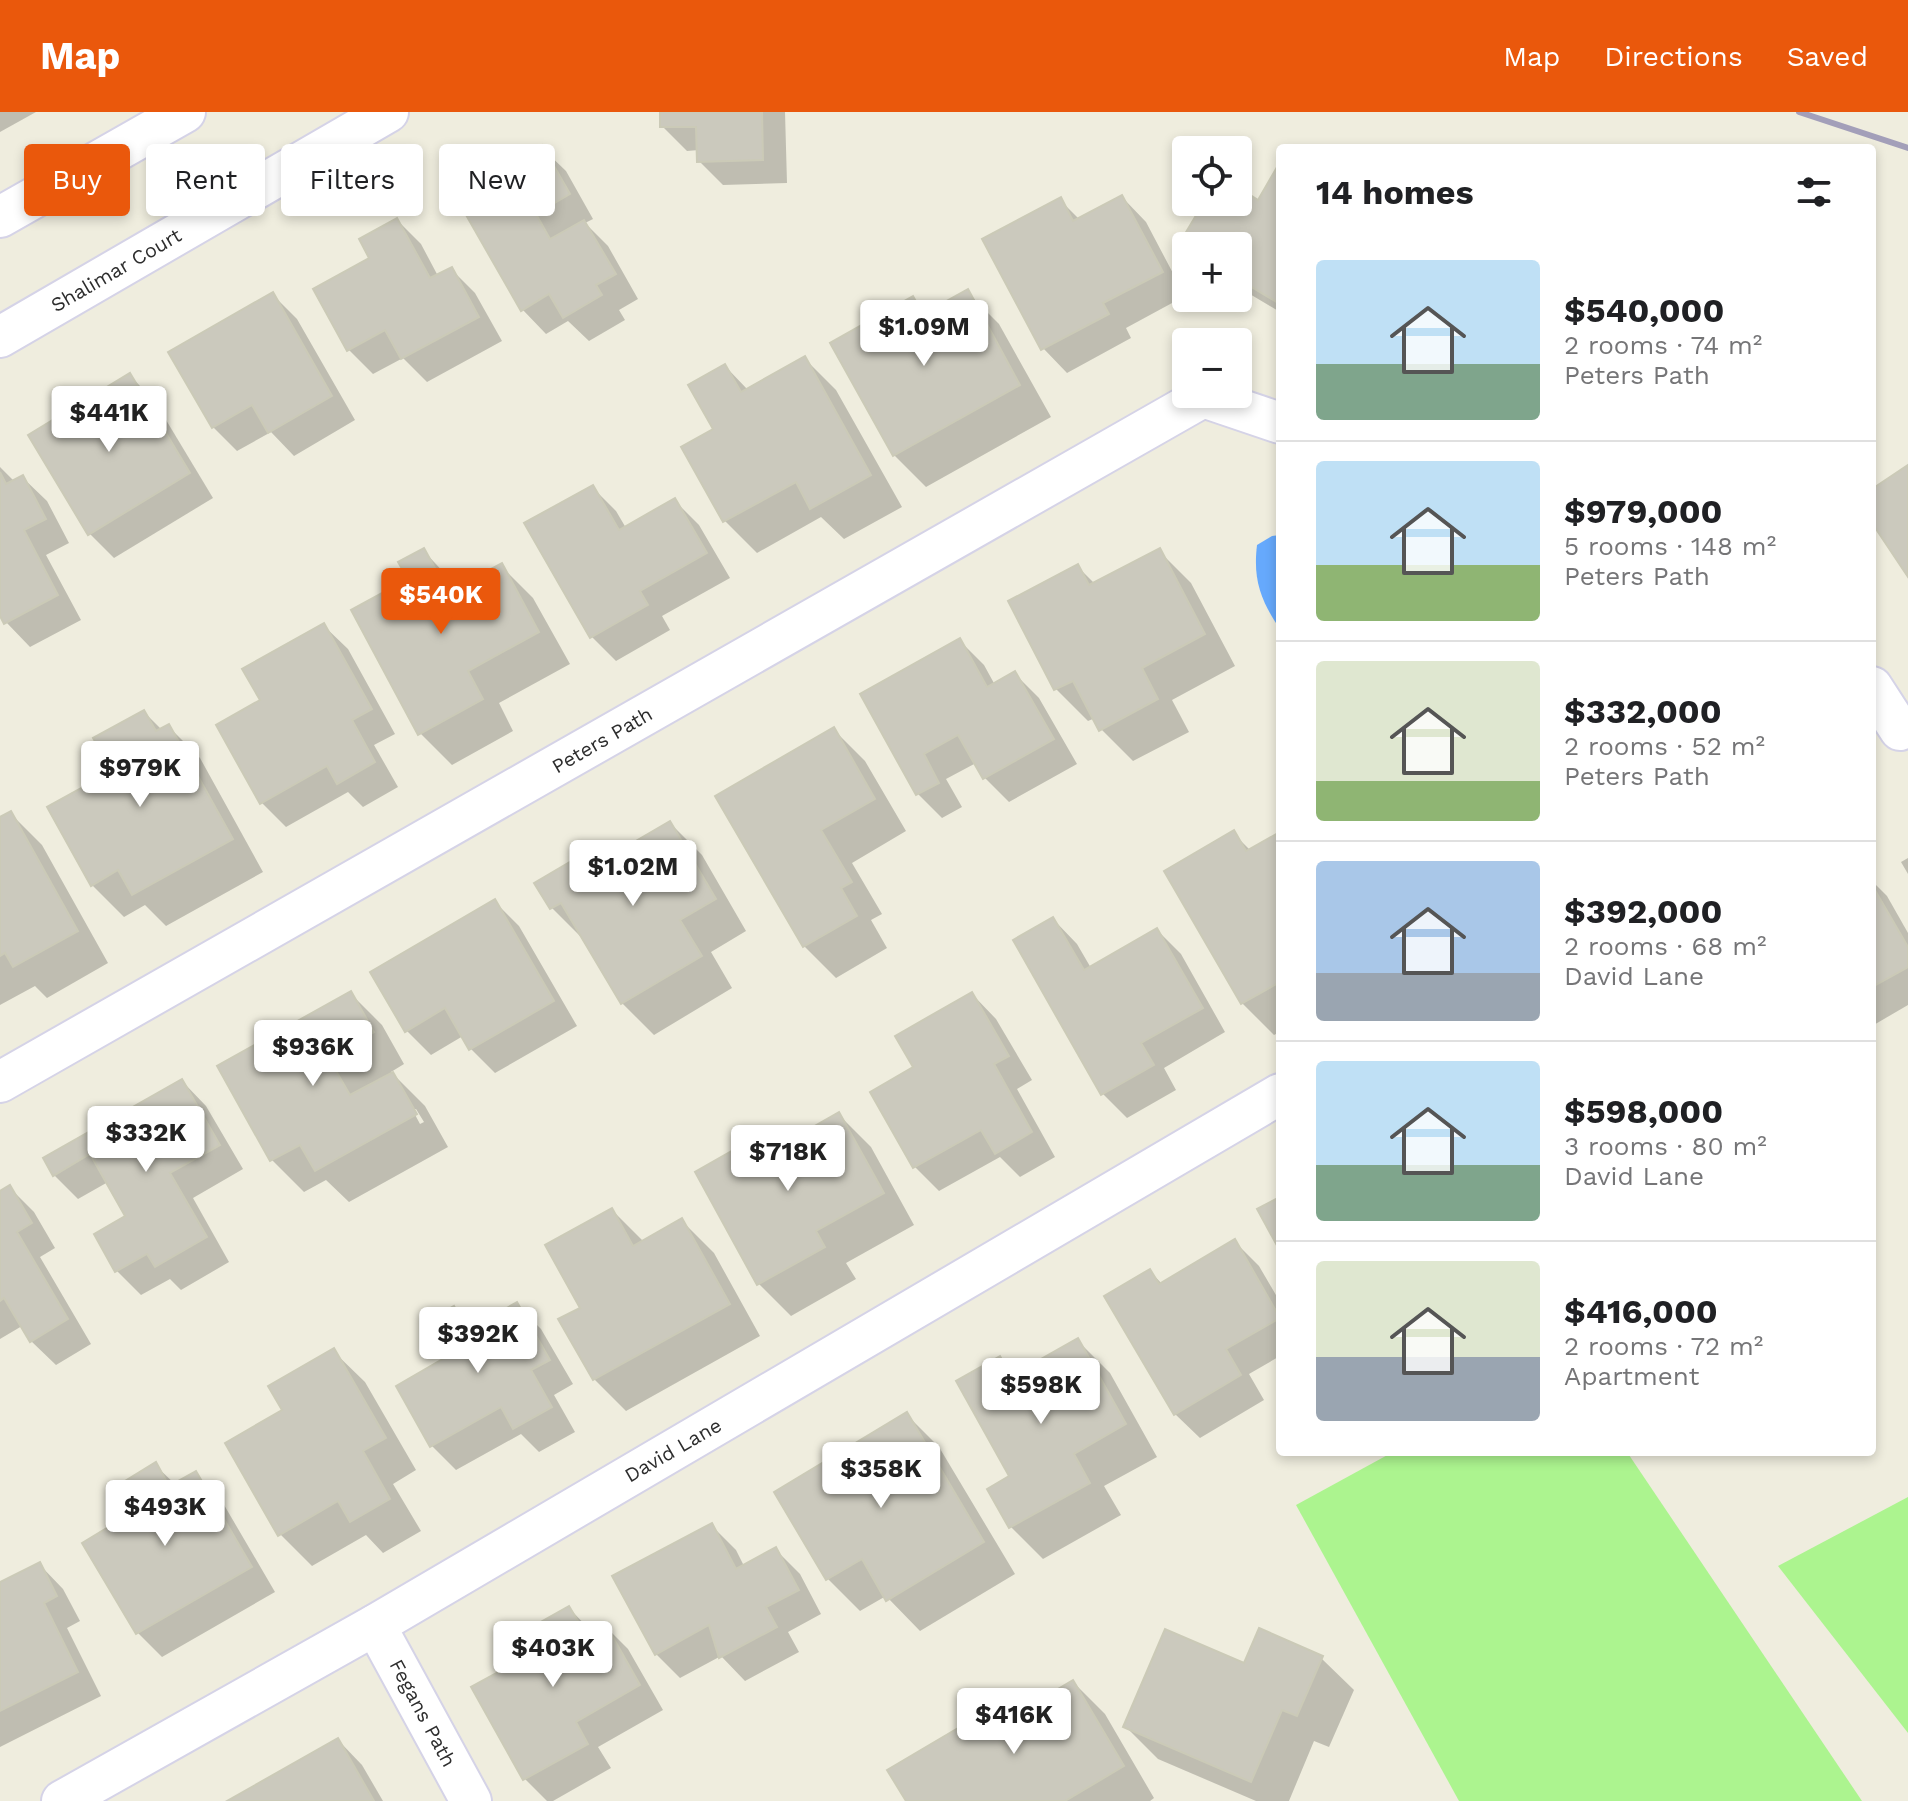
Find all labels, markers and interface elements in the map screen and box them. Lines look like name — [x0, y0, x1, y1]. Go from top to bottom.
text: Map — [40, 34, 120, 78]
text: Map — [1503, 40, 1560, 73]
text: Directions — [1604, 40, 1743, 73]
text: Saved — [1787, 40, 1868, 73]
map controls — [1172, 136, 1252, 408]
button: locate — [1172, 136, 1252, 216]
chip: Buy — [24, 144, 130, 216]
chip: Rent — [146, 144, 265, 216]
chip: Filters — [281, 144, 423, 216]
chip: New — [439, 144, 555, 216]
icon: filters — [1792, 170, 1836, 214]
text: 14 homes — [1316, 172, 1474, 212]
street label: Shalimar Court — [46, 223, 186, 317]
button: + — [1172, 232, 1252, 312]
text: $540,000 — [1564, 290, 1724, 330]
icon: home — [1380, 292, 1476, 388]
pin: $1.09M — [859, 300, 989, 368]
text: $1.09M — [878, 311, 970, 341]
button: − — [1172, 328, 1252, 408]
text: 2 rooms · 74 m² — [1564, 330, 1762, 360]
text: Peters Path — [1564, 360, 1710, 390]
pin: $441K — [53, 386, 165, 454]
text: $441K — [70, 397, 148, 427]
text: $979,000 — [1564, 491, 1723, 531]
icon: home — [1380, 493, 1476, 589]
text: 5 rooms · 148 m² — [1564, 531, 1776, 561]
text: Peters Path — [1564, 561, 1710, 591]
pin: $540K — [385, 568, 497, 636]
text: $540K — [399, 579, 483, 609]
text: $332,000 — [1564, 691, 1722, 731]
icon: home — [1380, 693, 1476, 789]
street label: Peters Path — [547, 702, 657, 778]
text: 2 rooms · 52 m² — [1564, 731, 1765, 761]
pin: $979K — [84, 741, 196, 809]
text: $979K — [99, 752, 181, 782]
text: Peters Path — [1564, 761, 1710, 791]
pin: $1.02M — [568, 840, 698, 908]
text: $1.02M — [587, 851, 679, 881]
text: $392,000 — [1564, 891, 1722, 931]
icon: home — [1380, 893, 1476, 989]
text: 2 rooms · 68 m² — [1564, 931, 1766, 961]
text: David Lane — [1564, 961, 1704, 991]
pin: $936K — [257, 1020, 369, 1088]
text: $936K — [272, 1031, 354, 1061]
text: $598,000 — [1564, 1091, 1723, 1131]
icon: home — [1380, 1093, 1476, 1189]
pin: $332K — [90, 1106, 202, 1174]
text: $332K — [105, 1117, 187, 1147]
pin: $718K — [732, 1125, 844, 1193]
text: 3 rooms · 80 m² — [1564, 1131, 1767, 1161]
text: $718K — [749, 1136, 827, 1166]
text: David Lane — [1564, 1161, 1704, 1191]
text: $416,000 — [1564, 1291, 1718, 1331]
icon: home — [1380, 1293, 1476, 1389]
pin: $392K — [422, 1307, 534, 1375]
text: $392K — [437, 1318, 519, 1348]
text: 2 rooms · 72 m² — [1564, 1331, 1763, 1361]
pin: $598K — [985, 1358, 1097, 1426]
text: Apartment — [1564, 1361, 1700, 1391]
text: $598K — [1000, 1369, 1082, 1399]
street label: David Lane — [620, 1413, 726, 1487]
pin: $358K — [825, 1442, 937, 1510]
text: $358K — [840, 1453, 922, 1483]
pin: $493K — [109, 1480, 221, 1548]
text: $493K — [124, 1491, 206, 1521]
pin: $403K — [497, 1621, 609, 1689]
text: $403K — [511, 1632, 595, 1662]
street label: Fegans Path — [385, 1655, 461, 1771]
pin: $416K — [958, 1688, 1070, 1756]
text: $416K — [975, 1699, 1053, 1729]

